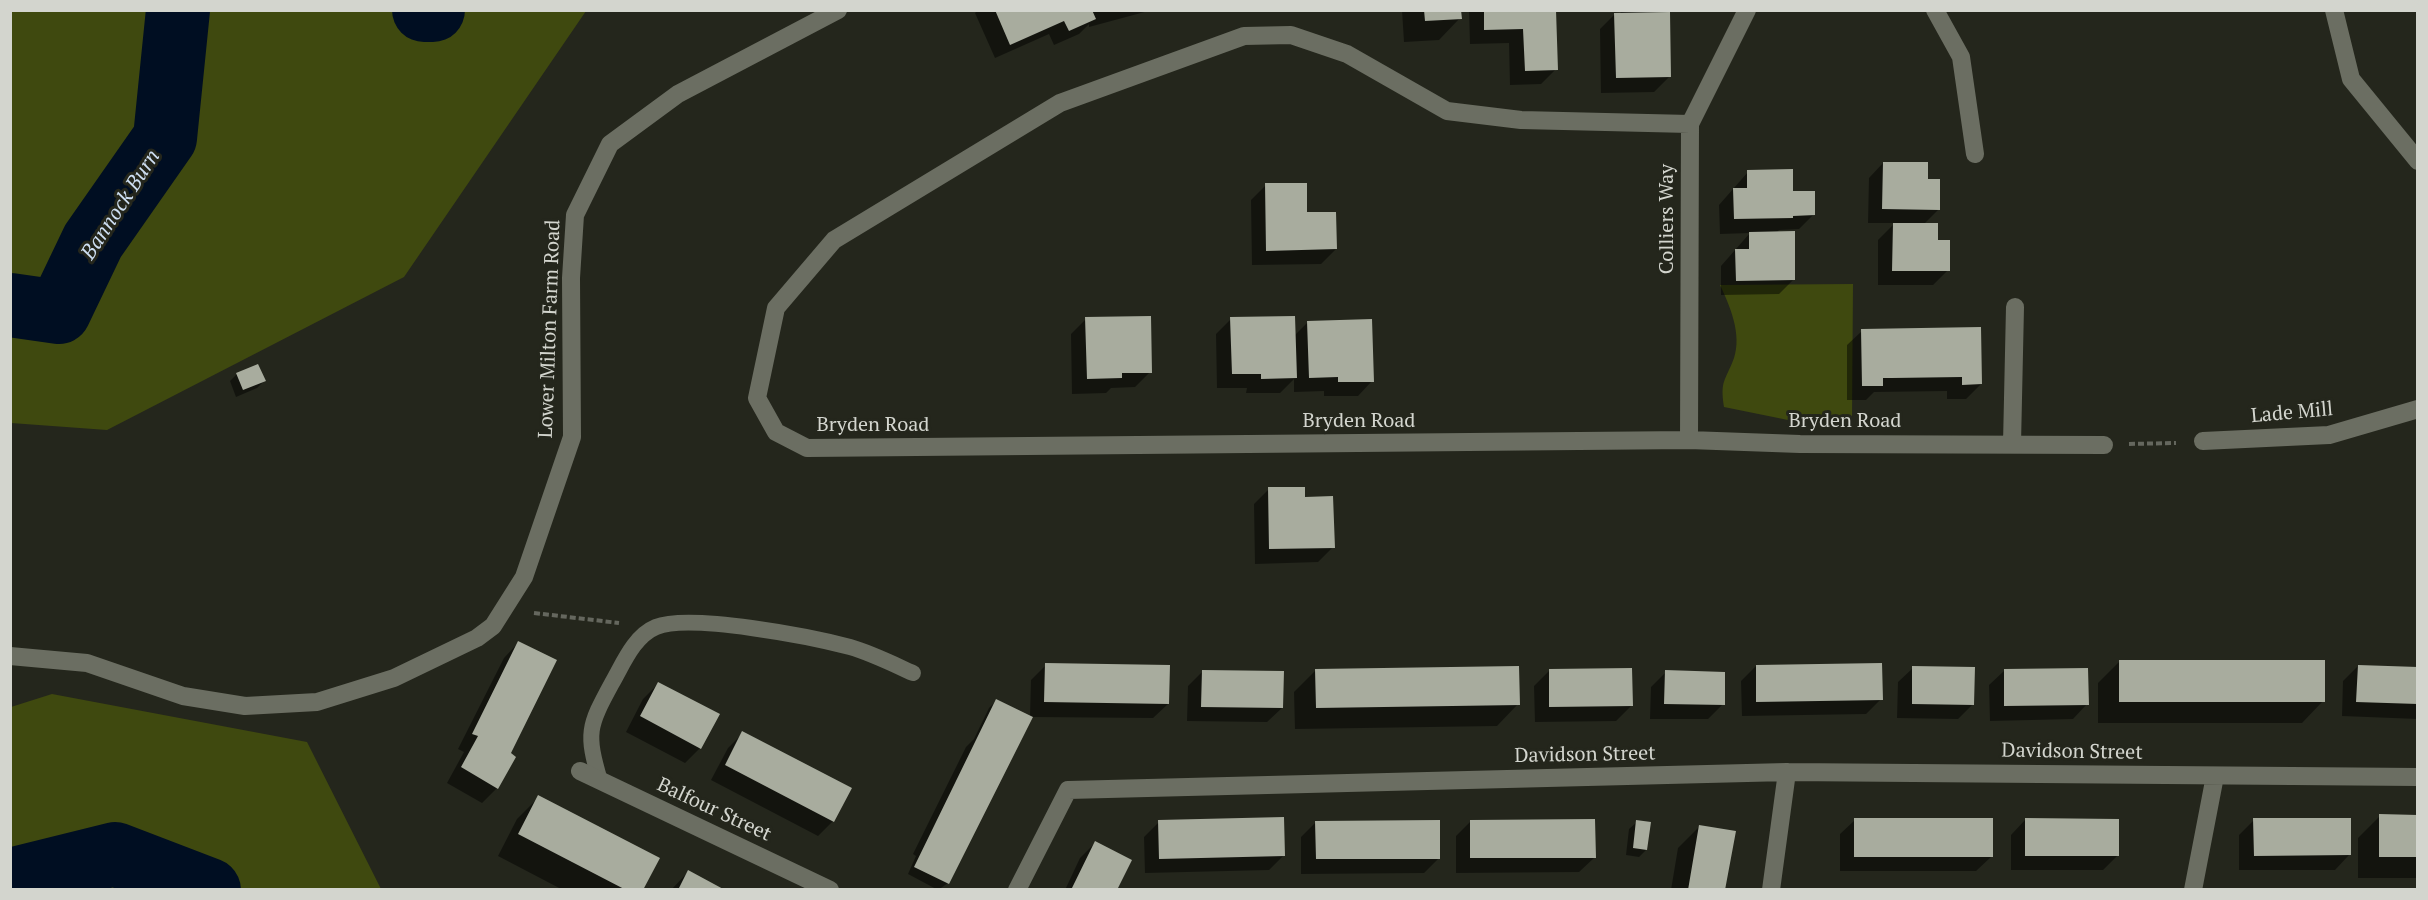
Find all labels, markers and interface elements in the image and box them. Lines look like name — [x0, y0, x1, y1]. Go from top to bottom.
water label: Bannock Burn — [76, 145, 166, 265]
street label: Colliers Way — [1655, 164, 1679, 274]
street label: Lower Milton Farm Road — [534, 219, 566, 439]
street label: Lade Mill — [2250, 397, 2334, 429]
street label: Bryden Road — [1303, 409, 1415, 433]
street label: Bryden Road — [1789, 409, 1901, 433]
street label: Bryden Road — [817, 413, 929, 437]
street label: Davidson Street — [2001, 739, 2143, 765]
street label: Davidson Street — [1514, 742, 1656, 768]
street label: Balfour Street — [653, 773, 775, 847]

